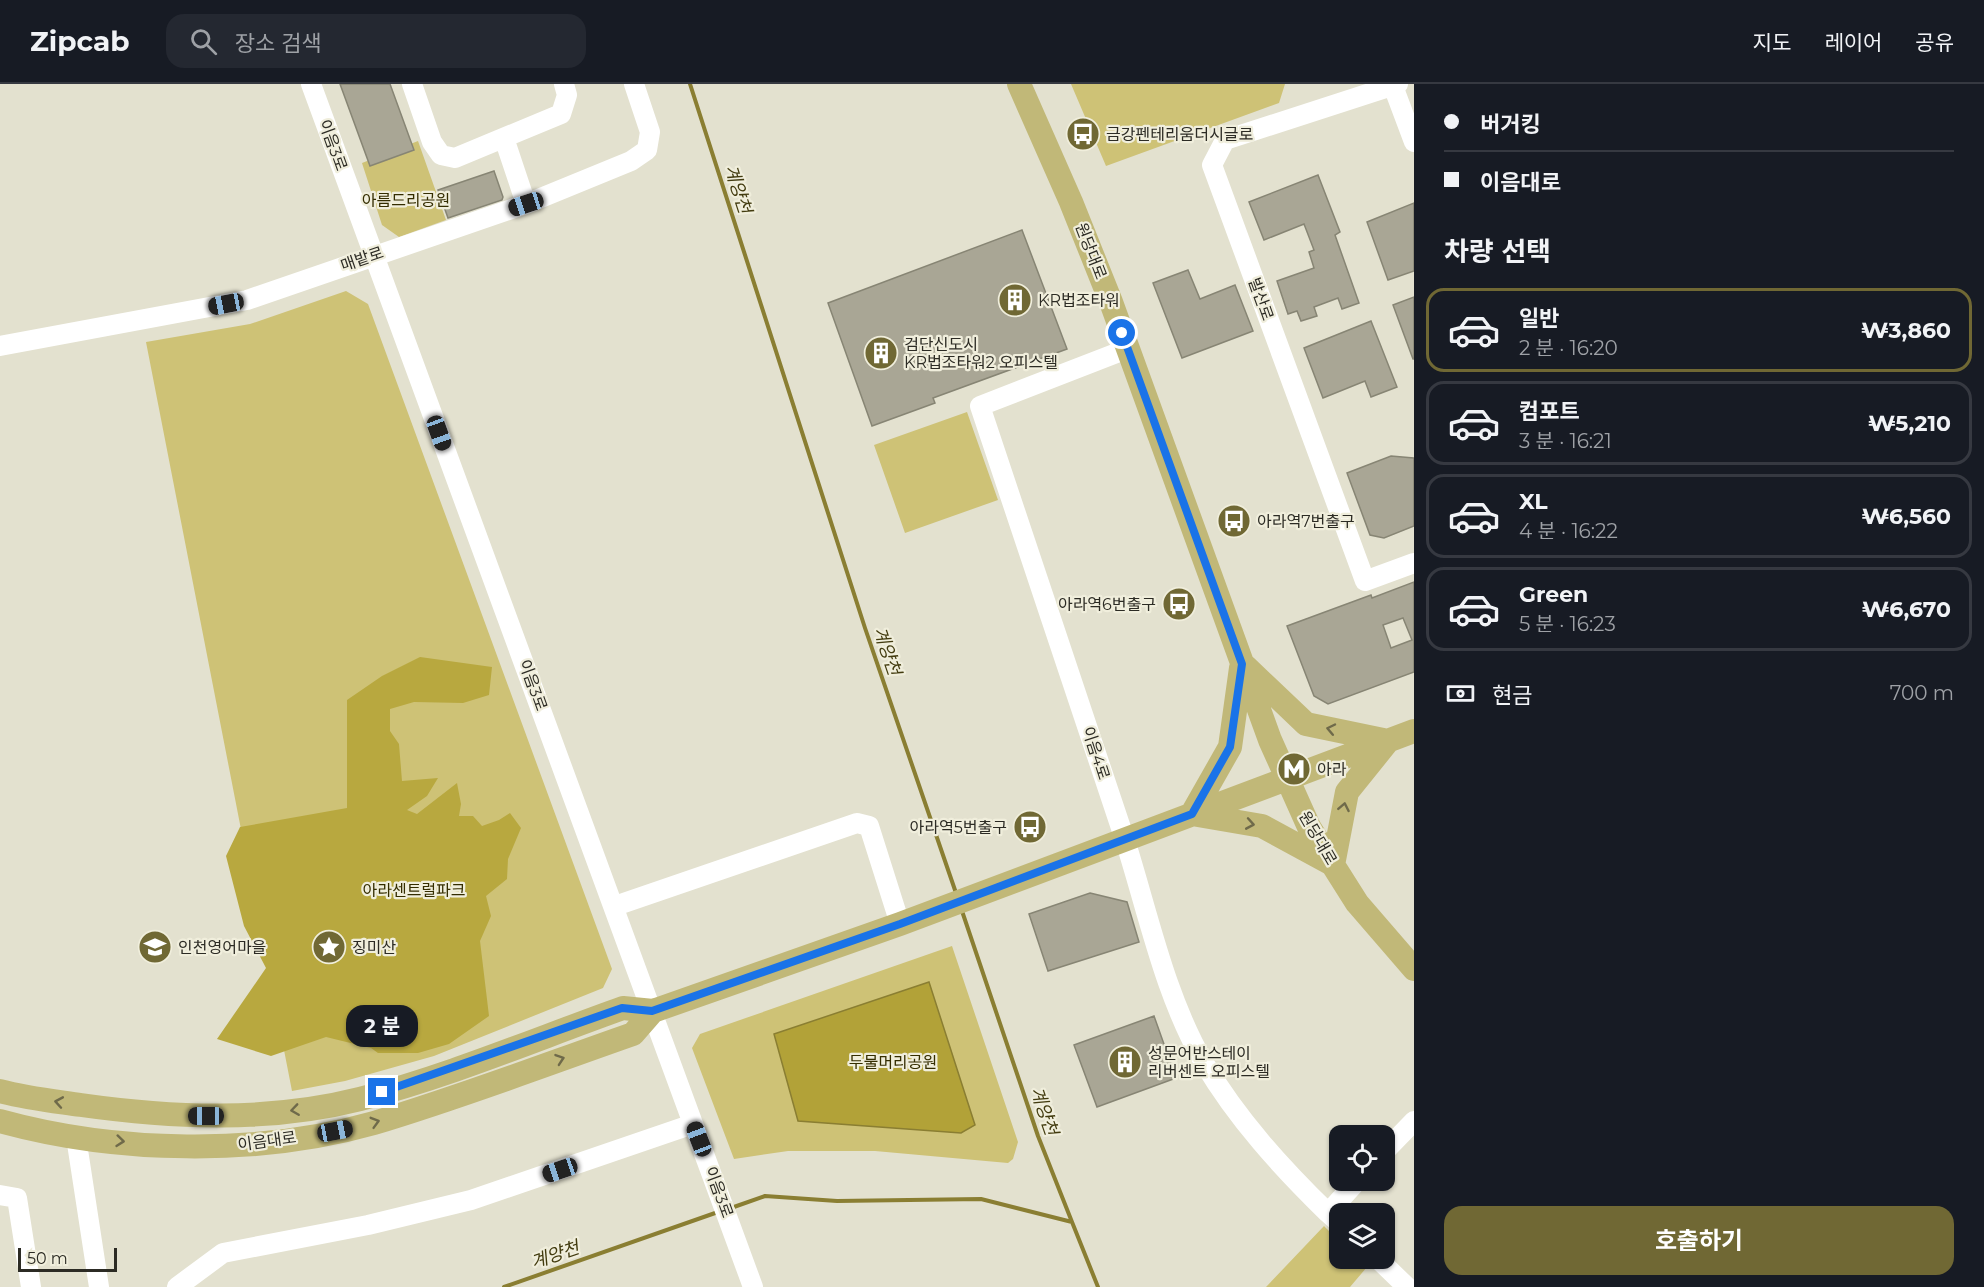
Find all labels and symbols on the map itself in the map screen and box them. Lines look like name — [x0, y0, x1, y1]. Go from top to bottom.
bus stop icon: 금강펜테리움더시글로 — [1065, 116, 1101, 152]
street label: 이음3로 — [315, 117, 351, 173]
place label: 금강펜테리움더시글로 — [1106, 125, 1253, 144]
water label: 계양천 — [720, 162, 757, 218]
car — [506, 190, 546, 218]
park label: 아름드리공원 — [362, 191, 450, 210]
street label: 원당대로 — [1072, 220, 1111, 282]
street label: 매밭로 — [338, 243, 386, 275]
street label: 발산로 — [1245, 275, 1278, 323]
building icon: KR법조타워 — [997, 282, 1033, 318]
place label: KR법조타워 — [1038, 291, 1120, 310]
car — [207, 292, 245, 316]
route start — [1108, 319, 1135, 346]
building icon: 검단신도시 KR법조타워2 오피스텔 — [863, 335, 899, 371]
place label: 검단신도시 KR법조타워2 오피스텔 — [904, 335, 1058, 372]
car — [424, 413, 454, 453]
bus stop icon: 아라역7번출구 — [1216, 503, 1252, 539]
place label: 아라역7번출구 — [1257, 512, 1355, 531]
bus stop icon: 아라역6번출구 — [1161, 586, 1197, 622]
place label: 아라역6번출구 — [1058, 595, 1156, 614]
water label: 계양천 — [869, 624, 906, 680]
street label: 이음3로 — [515, 657, 551, 713]
one-way arrow — [1326, 723, 1336, 736]
street label: 이음4로 — [1079, 724, 1114, 782]
metro station icon: 아라 — [1276, 751, 1312, 787]
place label: 아라 — [1317, 760, 1347, 779]
one-way arrow — [1337, 802, 1350, 812]
street label: 원당대로 — [1295, 808, 1341, 868]
bus stop icon: 아라역5번출구 — [1012, 809, 1048, 845]
one-way arrow — [1245, 817, 1255, 830]
place label: 아라역5번출구 — [910, 818, 1007, 837]
park label: 아라센트럴파크 — [362, 881, 466, 900]
school or university icon: 인천영어마을 — [137, 929, 173, 965]
place icon: 징미산 — [311, 929, 347, 965]
place label: 인천영어마을 — [178, 938, 266, 957]
place label: 징미산 — [352, 938, 396, 957]
callout: 2 분 — [346, 1005, 418, 1047]
building icon: 성문어반스테이 리버센트 오피스텔 — [1107, 1044, 1143, 1080]
place label: 성문어반스테이 리버센트 오피스텔 — [1148, 1044, 1270, 1081]
park label: 두물머리공원 — [849, 1053, 937, 1072]
one-way arrow — [554, 1054, 565, 1067]
route end — [368, 1078, 395, 1105]
water label: 계양천 — [1026, 1084, 1063, 1140]
one-way arrow — [55, 1096, 64, 1108]
one-way arrow — [291, 1103, 300, 1115]
car — [188, 1107, 224, 1125]
one-way arrow — [369, 1117, 380, 1129]
car — [316, 1119, 354, 1143]
car — [684, 1119, 714, 1159]
street label: 이음대로 — [237, 1127, 298, 1155]
one-way arrow — [115, 1134, 124, 1147]
car — [540, 1156, 580, 1184]
street label: 이음3로 — [701, 1164, 737, 1220]
water label: 계양천 — [528, 1236, 584, 1273]
scale bar — [18, 1245, 117, 1272]

